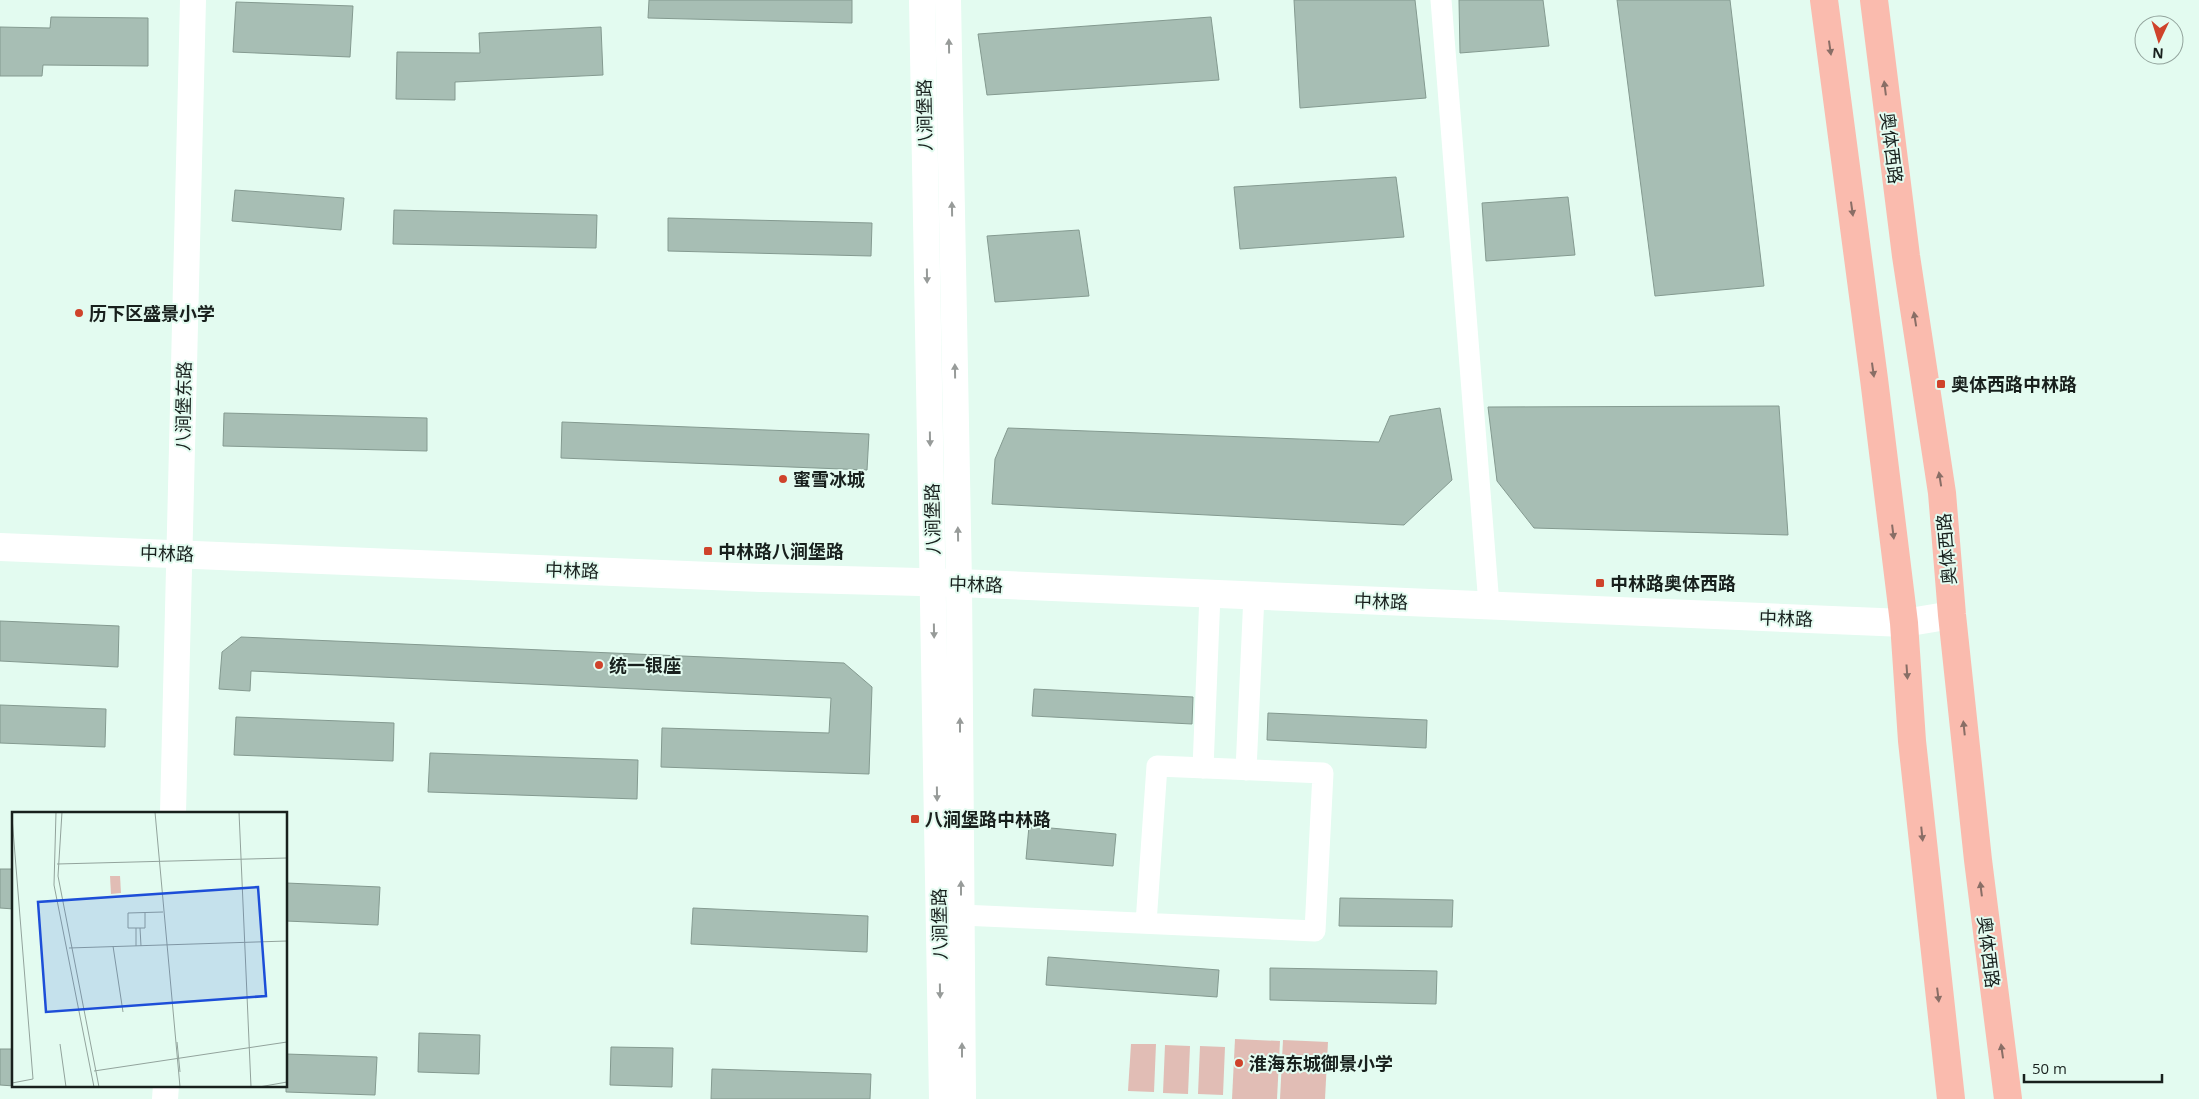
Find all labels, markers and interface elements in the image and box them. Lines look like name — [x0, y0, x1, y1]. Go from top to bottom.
north arrow — [2134, 15, 2184, 65]
one-way arrow — [944, 38, 952, 54]
one-way arrow — [1827, 41, 1835, 57]
text: N — [2152, 44, 2164, 63]
street label: 八涧堡路 — [911, 79, 937, 151]
one-way arrow — [1881, 80, 1889, 96]
street label: 奥体西路 — [1876, 111, 1908, 185]
one-way arrow — [948, 201, 956, 217]
one-way arrow — [1848, 202, 1856, 218]
one-way arrow — [923, 268, 931, 284]
place label: 历下区盛景小学 — [89, 301, 215, 325]
marker: 历下区盛景小学 — [73, 307, 85, 319]
one-way arrow — [1911, 310, 1919, 326]
street label: 八涧堡东路 — [170, 361, 196, 451]
one-way arrow — [951, 363, 959, 379]
one-way arrow — [1869, 363, 1877, 379]
place label: 奥体西路中林路 — [1951, 372, 2077, 396]
marker: 奥体西路中林路 — [1935, 378, 1947, 390]
one-way arrow — [926, 431, 934, 447]
place label: 蜜雪冰城 — [793, 467, 865, 491]
one-way arrow — [1935, 471, 1943, 487]
marker: 蜜雪冰城 — [777, 473, 789, 485]
street label: 八涧堡路 — [919, 483, 945, 555]
street label: 奥体西路 — [1931, 512, 1961, 586]
one-way arrow — [1889, 524, 1897, 540]
one-way arrow — [954, 526, 962, 542]
place label: 中林路八涧堡路 — [718, 539, 844, 563]
street label: 中林路 — [140, 540, 194, 566]
marker: 中林路八涧堡路 — [702, 545, 714, 557]
street label: 中林路 — [545, 557, 599, 583]
street label: 中林路 — [949, 571, 1003, 597]
place label: 中林路奥体西路 — [1610, 571, 1736, 595]
marker: 中林路奥体西路 — [1594, 577, 1606, 589]
street label: 中林路 — [1354, 588, 1408, 614]
street label: 中林路 — [1759, 605, 1813, 631]
one-way arrow — [930, 623, 938, 639]
place label: 统一银座 — [609, 653, 681, 677]
marker: 统一银座 — [593, 659, 605, 671]
one-way arrow — [1904, 664, 1912, 680]
one-way arrow — [956, 717, 964, 733]
one-way arrow — [1960, 720, 1968, 736]
one-way arrow — [933, 786, 941, 802]
place label: 八涧堡路中林路 — [925, 807, 1051, 831]
inset map — [12, 812, 288, 1086]
marker: 八涧堡路中林路 — [909, 813, 921, 825]
one-way arrow — [1918, 826, 1926, 842]
one-way arrow — [957, 880, 965, 896]
one-way arrow — [1977, 881, 1985, 897]
street label: 八涧堡路 — [926, 888, 952, 960]
street label: 奥体西路 — [1973, 915, 2005, 989]
one-way arrow — [936, 983, 944, 999]
one-way arrow — [1934, 988, 1942, 1004]
one-way arrow — [958, 1042, 966, 1058]
one-way arrow — [1997, 1042, 2005, 1058]
place label: 淮海东城御景小学 — [1249, 1051, 1393, 1075]
scale bar — [2024, 1052, 2162, 1084]
marker: 淮海东城御景小学 — [1233, 1057, 1245, 1069]
text: 50 m — [2032, 1058, 2067, 1078]

